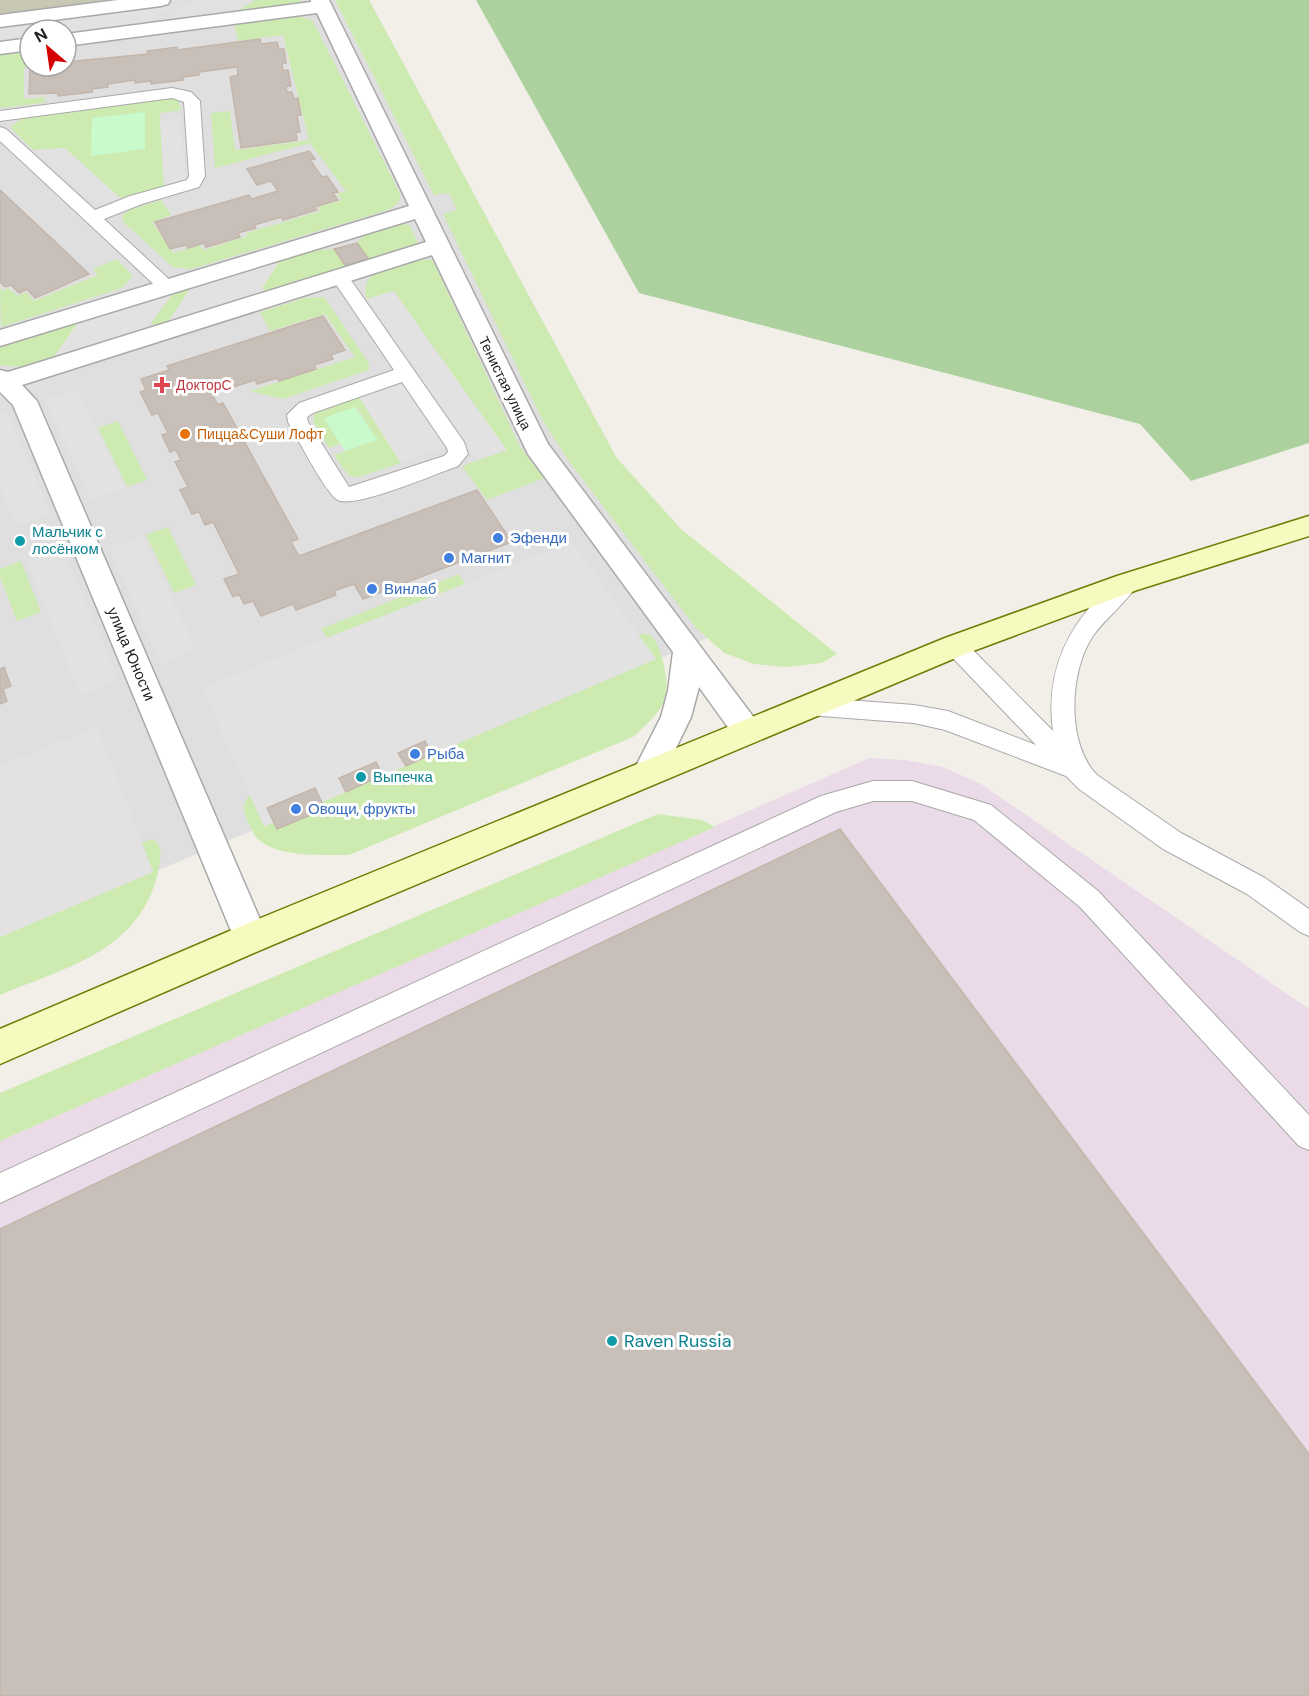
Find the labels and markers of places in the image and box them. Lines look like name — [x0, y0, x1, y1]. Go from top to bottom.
marker: ДокторС — [153, 376, 171, 394]
place label: ДокторС — [176, 376, 232, 394]
place label: Пицца&Суши Лофт — [197, 425, 324, 443]
marker: Пицца&Суши Лофт — [178, 427, 192, 441]
place label: Мальчик с лосёнком — [32, 522, 103, 559]
place label: Эфенди — [510, 528, 567, 548]
marker: Эфенди — [491, 531, 505, 545]
marker: Мальчик с лосёнком — [13, 534, 27, 548]
place label: Магнит — [461, 548, 511, 568]
marker: Магнит — [442, 551, 456, 565]
place label: Винлаб — [384, 579, 436, 599]
marker: Винлаб — [365, 582, 379, 596]
place label: Рыба — [427, 744, 465, 764]
marker: Рыба — [408, 747, 422, 761]
place label: Выпечка — [373, 767, 433, 787]
marker: Выпечка — [354, 770, 368, 784]
place label: Овощи, фрукты — [308, 799, 416, 819]
marker: Овощи, фрукты — [289, 802, 303, 816]
place label: Raven Russia — [624, 1329, 731, 1353]
marker: Raven Russia — [605, 1334, 619, 1348]

